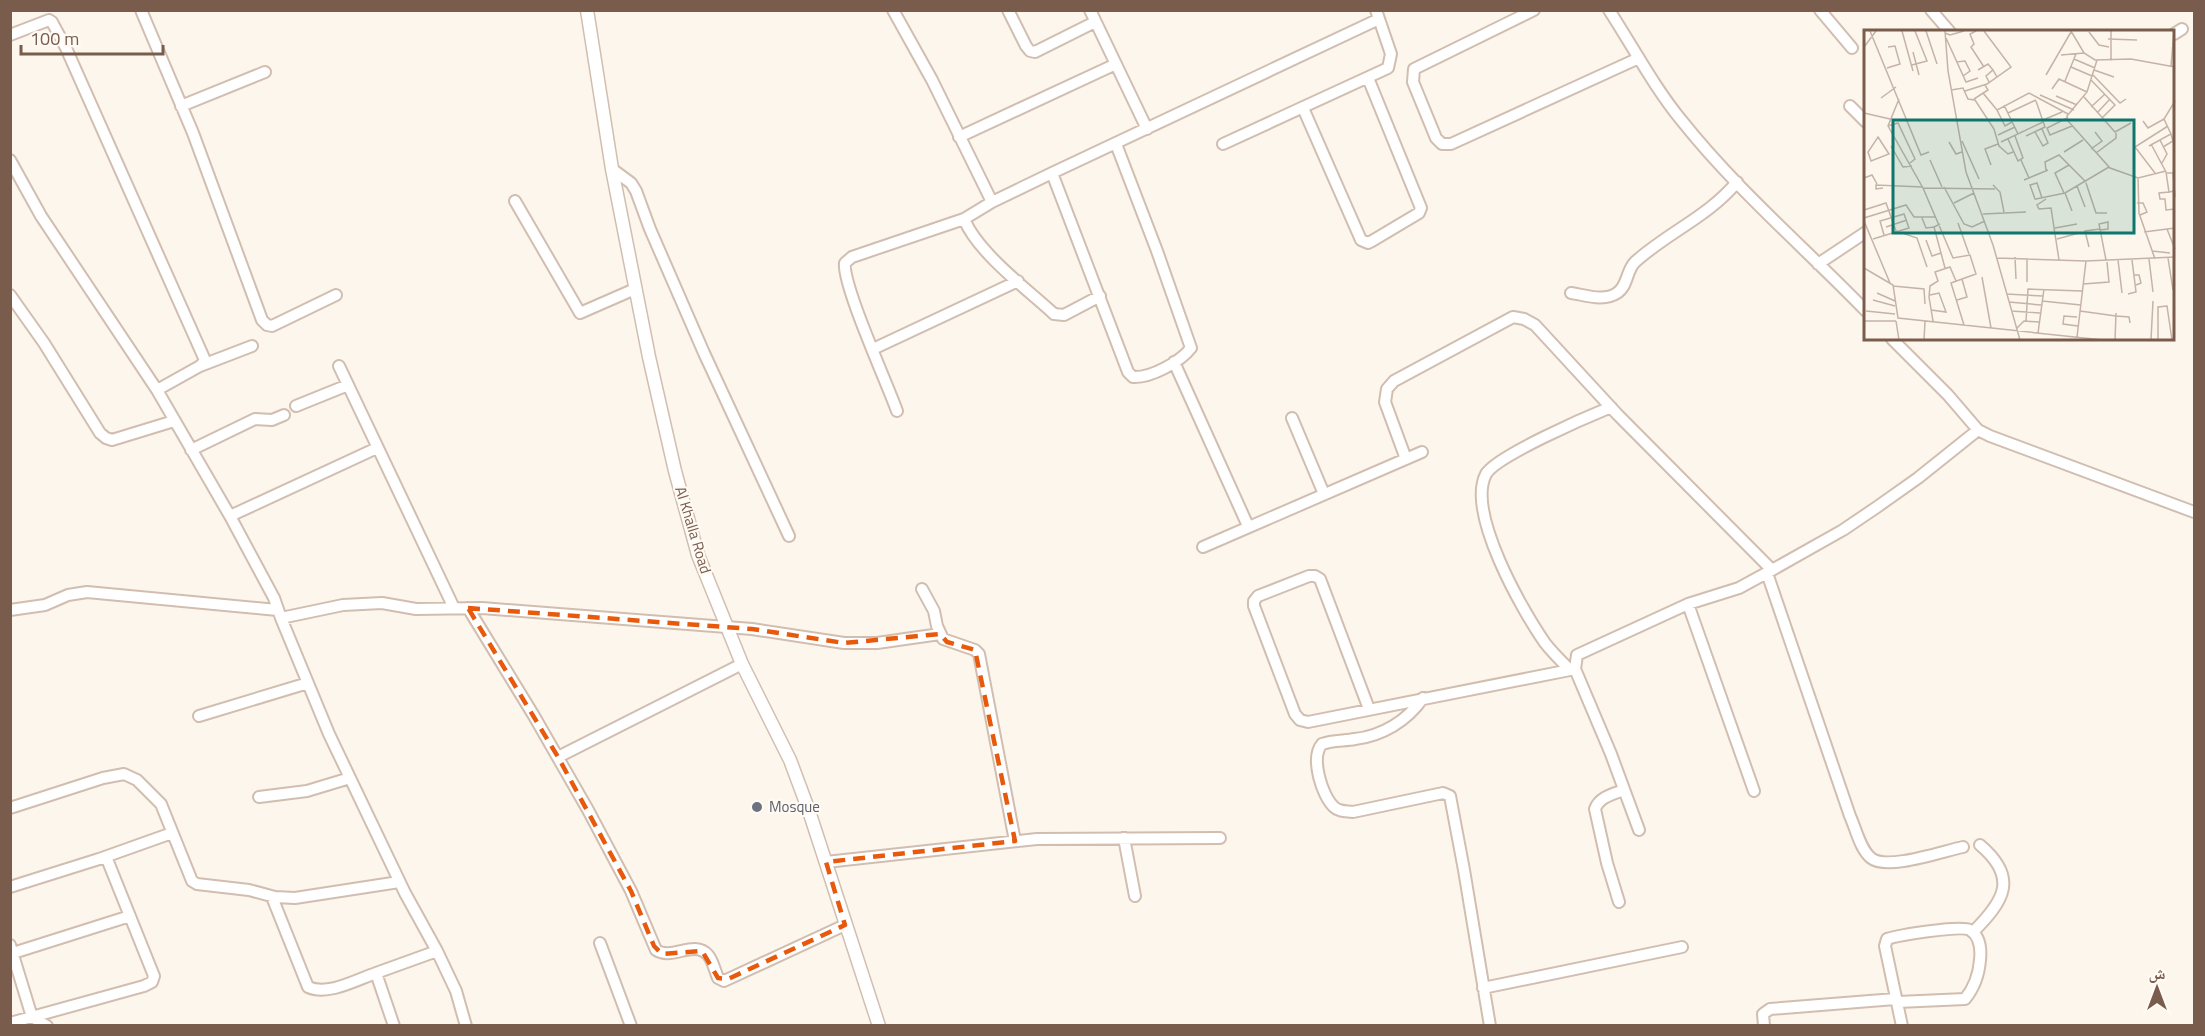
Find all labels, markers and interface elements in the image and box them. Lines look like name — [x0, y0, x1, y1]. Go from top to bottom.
scale bar — [21, 18, 164, 56]
text: 100 m — [30, 25, 79, 52]
inset map — [1864, 30, 2175, 340]
street label: Al Khalla Road — [669, 483, 718, 576]
place label: Mosque — [769, 795, 820, 818]
marker: Mosque — [750, 800, 764, 814]
north arrow — [2127, 958, 2187, 1018]
text: ش — [2149, 961, 2166, 985]

